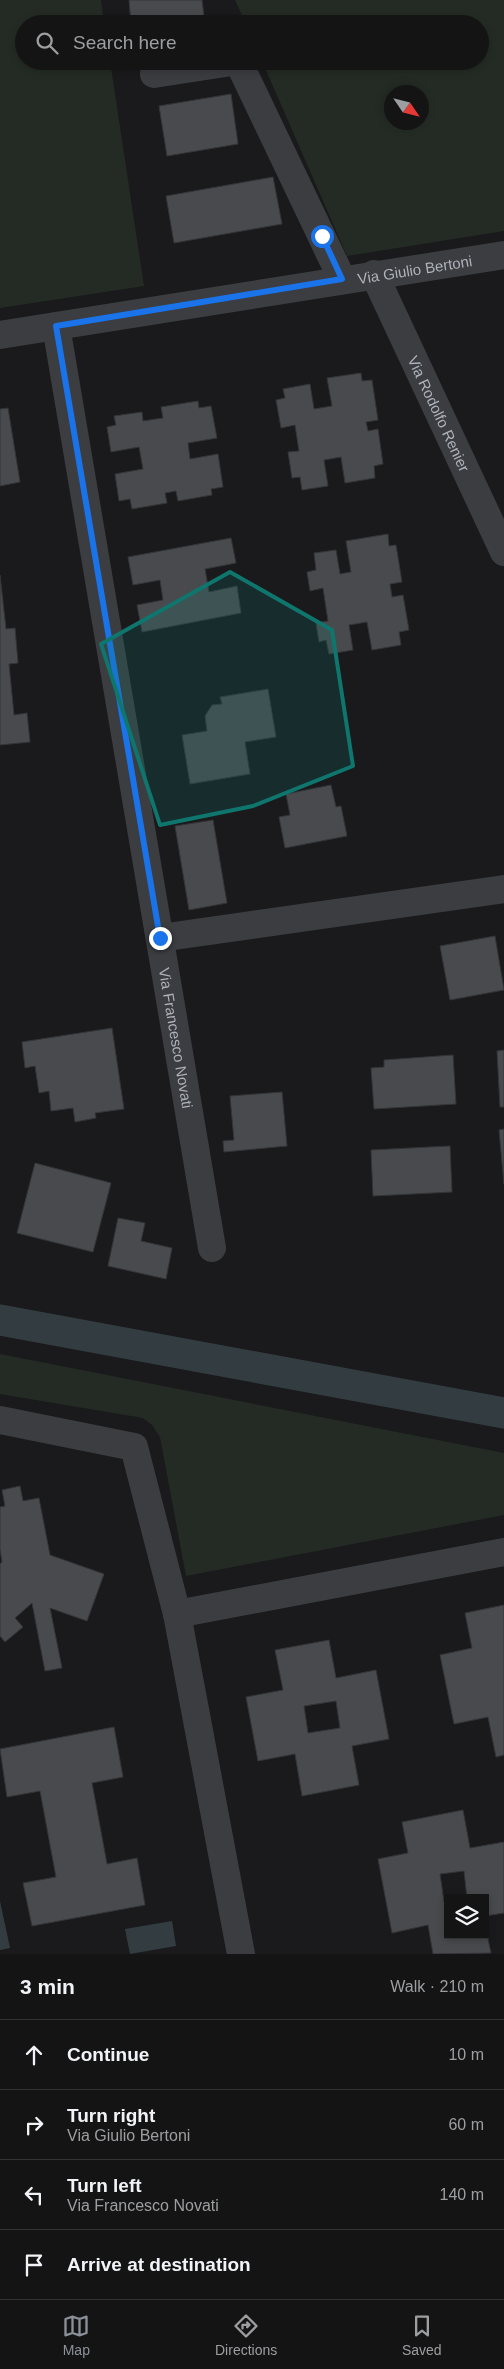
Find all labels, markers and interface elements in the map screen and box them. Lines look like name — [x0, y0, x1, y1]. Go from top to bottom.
search box — [15, 15, 489, 70]
icon: search — [33, 29, 61, 57]
text: Search here — [73, 32, 177, 53]
north arrow — [384, 85, 429, 130]
route start — [311, 225, 334, 248]
street label: Via Giulio Bertoni — [356, 252, 473, 287]
street label: Via Rodolfo Renier — [405, 353, 474, 474]
route end — [149, 927, 172, 950]
street label: Via Francesco Novati — [156, 966, 197, 1109]
map controls — [444, 1894, 489, 1939]
button: layers — [444, 1894, 489, 1939]
text: 3 min — [20, 1975, 75, 1998]
text: Walk · 210 m — [390, 1978, 484, 1995]
icon: ahead — [20, 2041, 48, 2069]
text: Continue — [67, 2044, 149, 2065]
text: 10 m — [448, 2046, 484, 2063]
text: Turn right — [67, 2105, 155, 2126]
icon: right — [20, 2111, 48, 2139]
text: 60 m — [448, 2116, 484, 2133]
text: Via Giulio Bertoni — [67, 2127, 190, 2144]
text: Turn left — [67, 2175, 142, 2196]
icon: left — [20, 2181, 48, 2209]
text: 140 m — [440, 2186, 484, 2203]
text: Via Francesco Novati — [67, 2197, 219, 2214]
icon: arrive — [20, 2251, 48, 2279]
text: Arrive at destination — [67, 2254, 251, 2275]
tab: Map — [62, 2312, 90, 2358]
tab: Directions — [215, 2312, 277, 2358]
tab: Saved — [402, 2312, 442, 2358]

